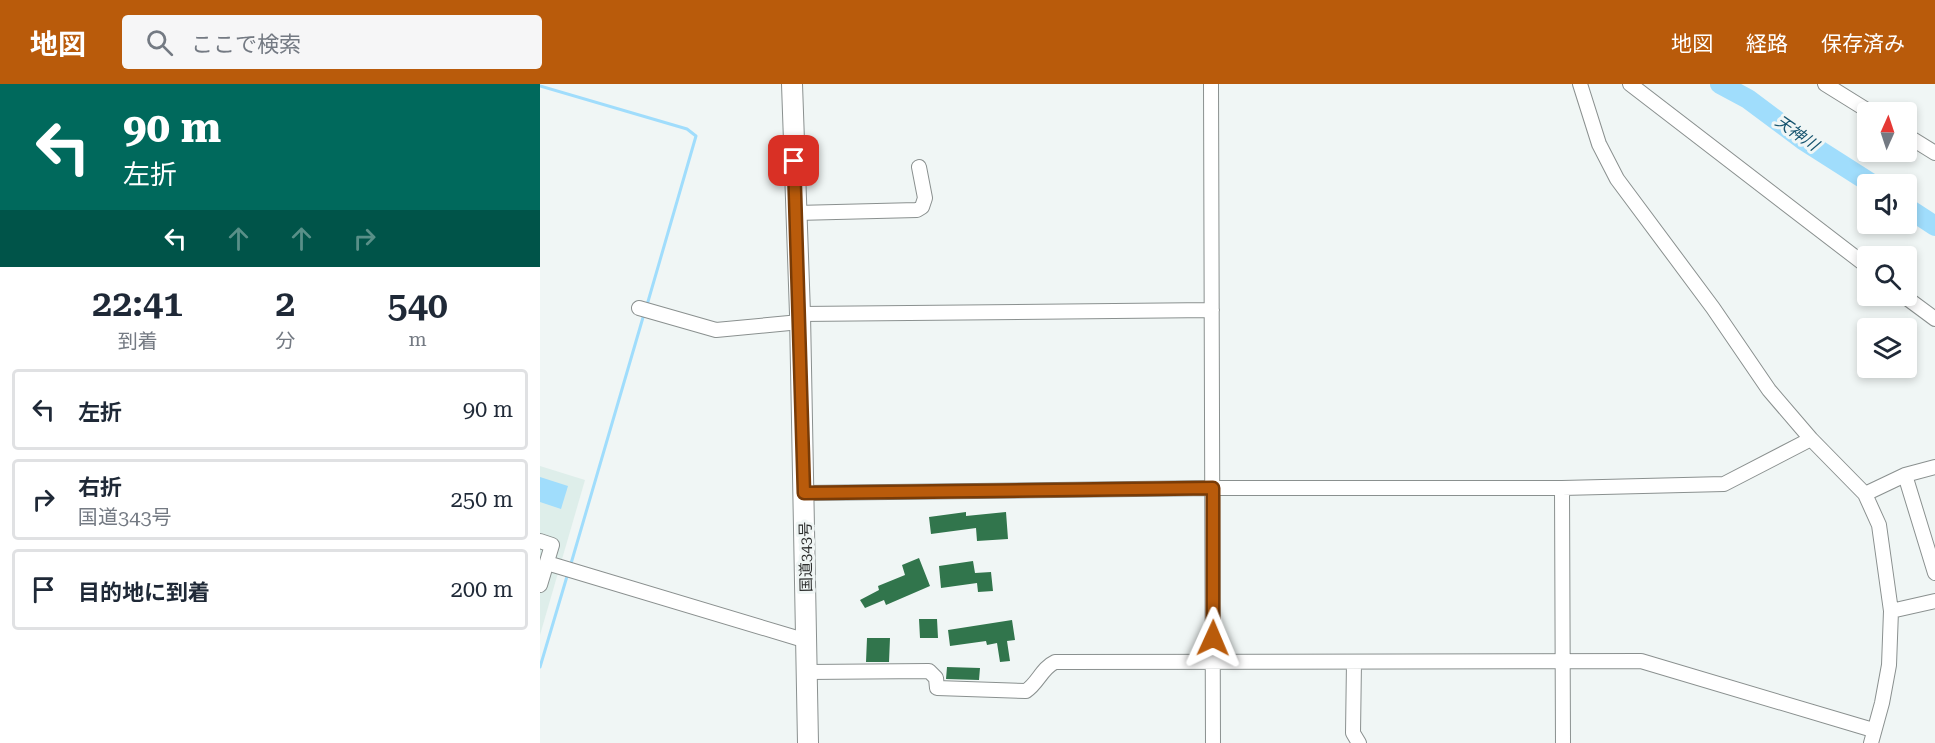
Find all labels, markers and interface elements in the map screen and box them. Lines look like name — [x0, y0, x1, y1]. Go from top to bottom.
search box — [122, 15, 542, 69]
icon: search — [143, 26, 176, 59]
text: 地図 — [30, 28, 86, 61]
text: ここで検索 — [191, 32, 301, 57]
text: 地図 — [1671, 32, 1713, 56]
text: 経路 — [1746, 32, 1788, 56]
text: 保存済み — [1821, 32, 1905, 56]
north arrow — [1857, 102, 1917, 162]
map controls — [1857, 102, 1917, 378]
text: 90 m — [123, 103, 221, 152]
icon: left — [24, 108, 102, 186]
water label: 天神川 — [1772, 111, 1824, 156]
pin — [768, 135, 819, 186]
icon: arrive — [777, 144, 810, 177]
text: 左折 — [123, 159, 177, 191]
button: sound — [1857, 174, 1917, 234]
icon: left — [159, 222, 192, 255]
icon: ahead — [222, 222, 255, 255]
icon: ahead — [285, 222, 318, 255]
icon: right — [348, 222, 381, 255]
button: search — [1857, 246, 1917, 306]
text: 22:41 — [92, 283, 183, 325]
text: 2 — [275, 283, 295, 325]
text: 540 — [387, 285, 448, 327]
button: layers — [1857, 318, 1917, 378]
text: m — [409, 327, 427, 351]
text: 到着 — [118, 329, 158, 353]
text: 分 — [275, 329, 295, 353]
icon: left — [27, 393, 60, 426]
text: 90 m — [463, 397, 513, 422]
text: 左折 — [78, 400, 122, 425]
text: 右折 — [78, 475, 122, 500]
icon: right — [27, 483, 60, 516]
text: 250 m — [450, 487, 513, 512]
text: 国道343号 — [78, 505, 172, 529]
street label: 国道343号 — [796, 522, 816, 592]
icon: arrive — [27, 573, 60, 606]
text: 200 m — [450, 577, 513, 602]
text: 目的地に到着 — [78, 580, 210, 605]
position arrow — [1181, 606, 1245, 670]

